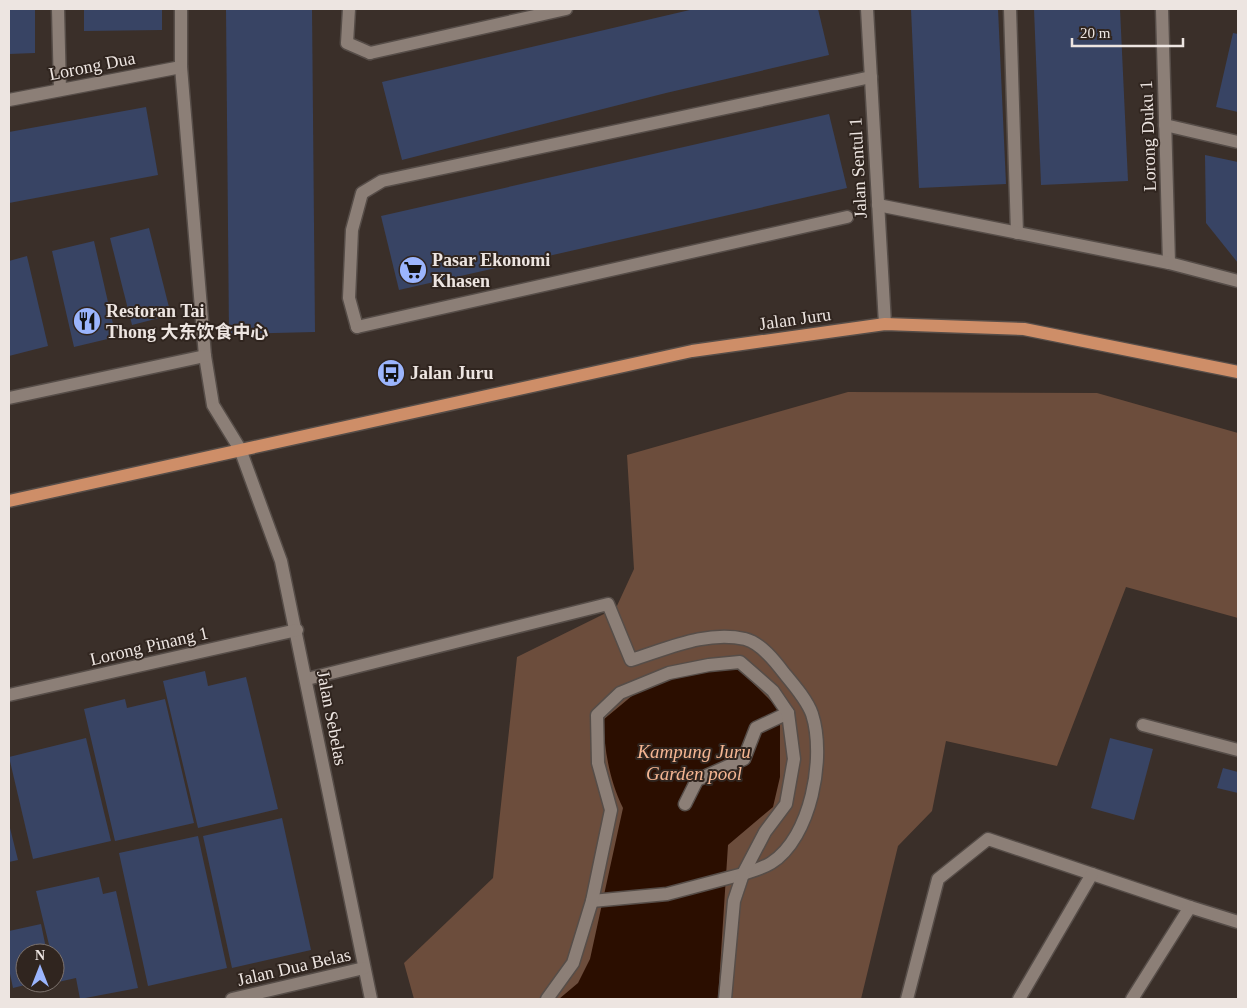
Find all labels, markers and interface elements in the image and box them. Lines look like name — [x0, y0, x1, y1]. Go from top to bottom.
scale bar — [1072, 15, 1183, 47]
text: 20 m — [1080, 25, 1111, 41]
street label: Lorong Dua — [47, 48, 137, 84]
street label: Lorong Duku 1 — [1136, 80, 1160, 192]
street label: Jalan Sentul 1 — [845, 117, 871, 219]
place label: Pasar Ekonomi Khasen — [432, 250, 550, 291]
supermarket icon: Pasar Ekonomi Khasen — [398, 255, 428, 285]
place label: Restoran Tai Thong 大东饮食中心 — [106, 301, 269, 342]
street label: Jalan Juru — [758, 304, 832, 334]
restaurant icon: Restoran Tai Thong 大东饮食中心 — [72, 306, 102, 336]
bus stop icon: Jalan Juru — [376, 358, 406, 388]
place label: Jalan Juru — [410, 363, 494, 383]
street label: Lorong Pinang 1 — [88, 623, 210, 669]
street label: Jalan Sebelas — [313, 669, 351, 767]
water label: Kampung Juru Garden pool — [636, 741, 751, 784]
north arrow — [15, 943, 65, 993]
street label: Jalan Dua Belas — [235, 944, 353, 990]
text: N — [35, 948, 45, 963]

